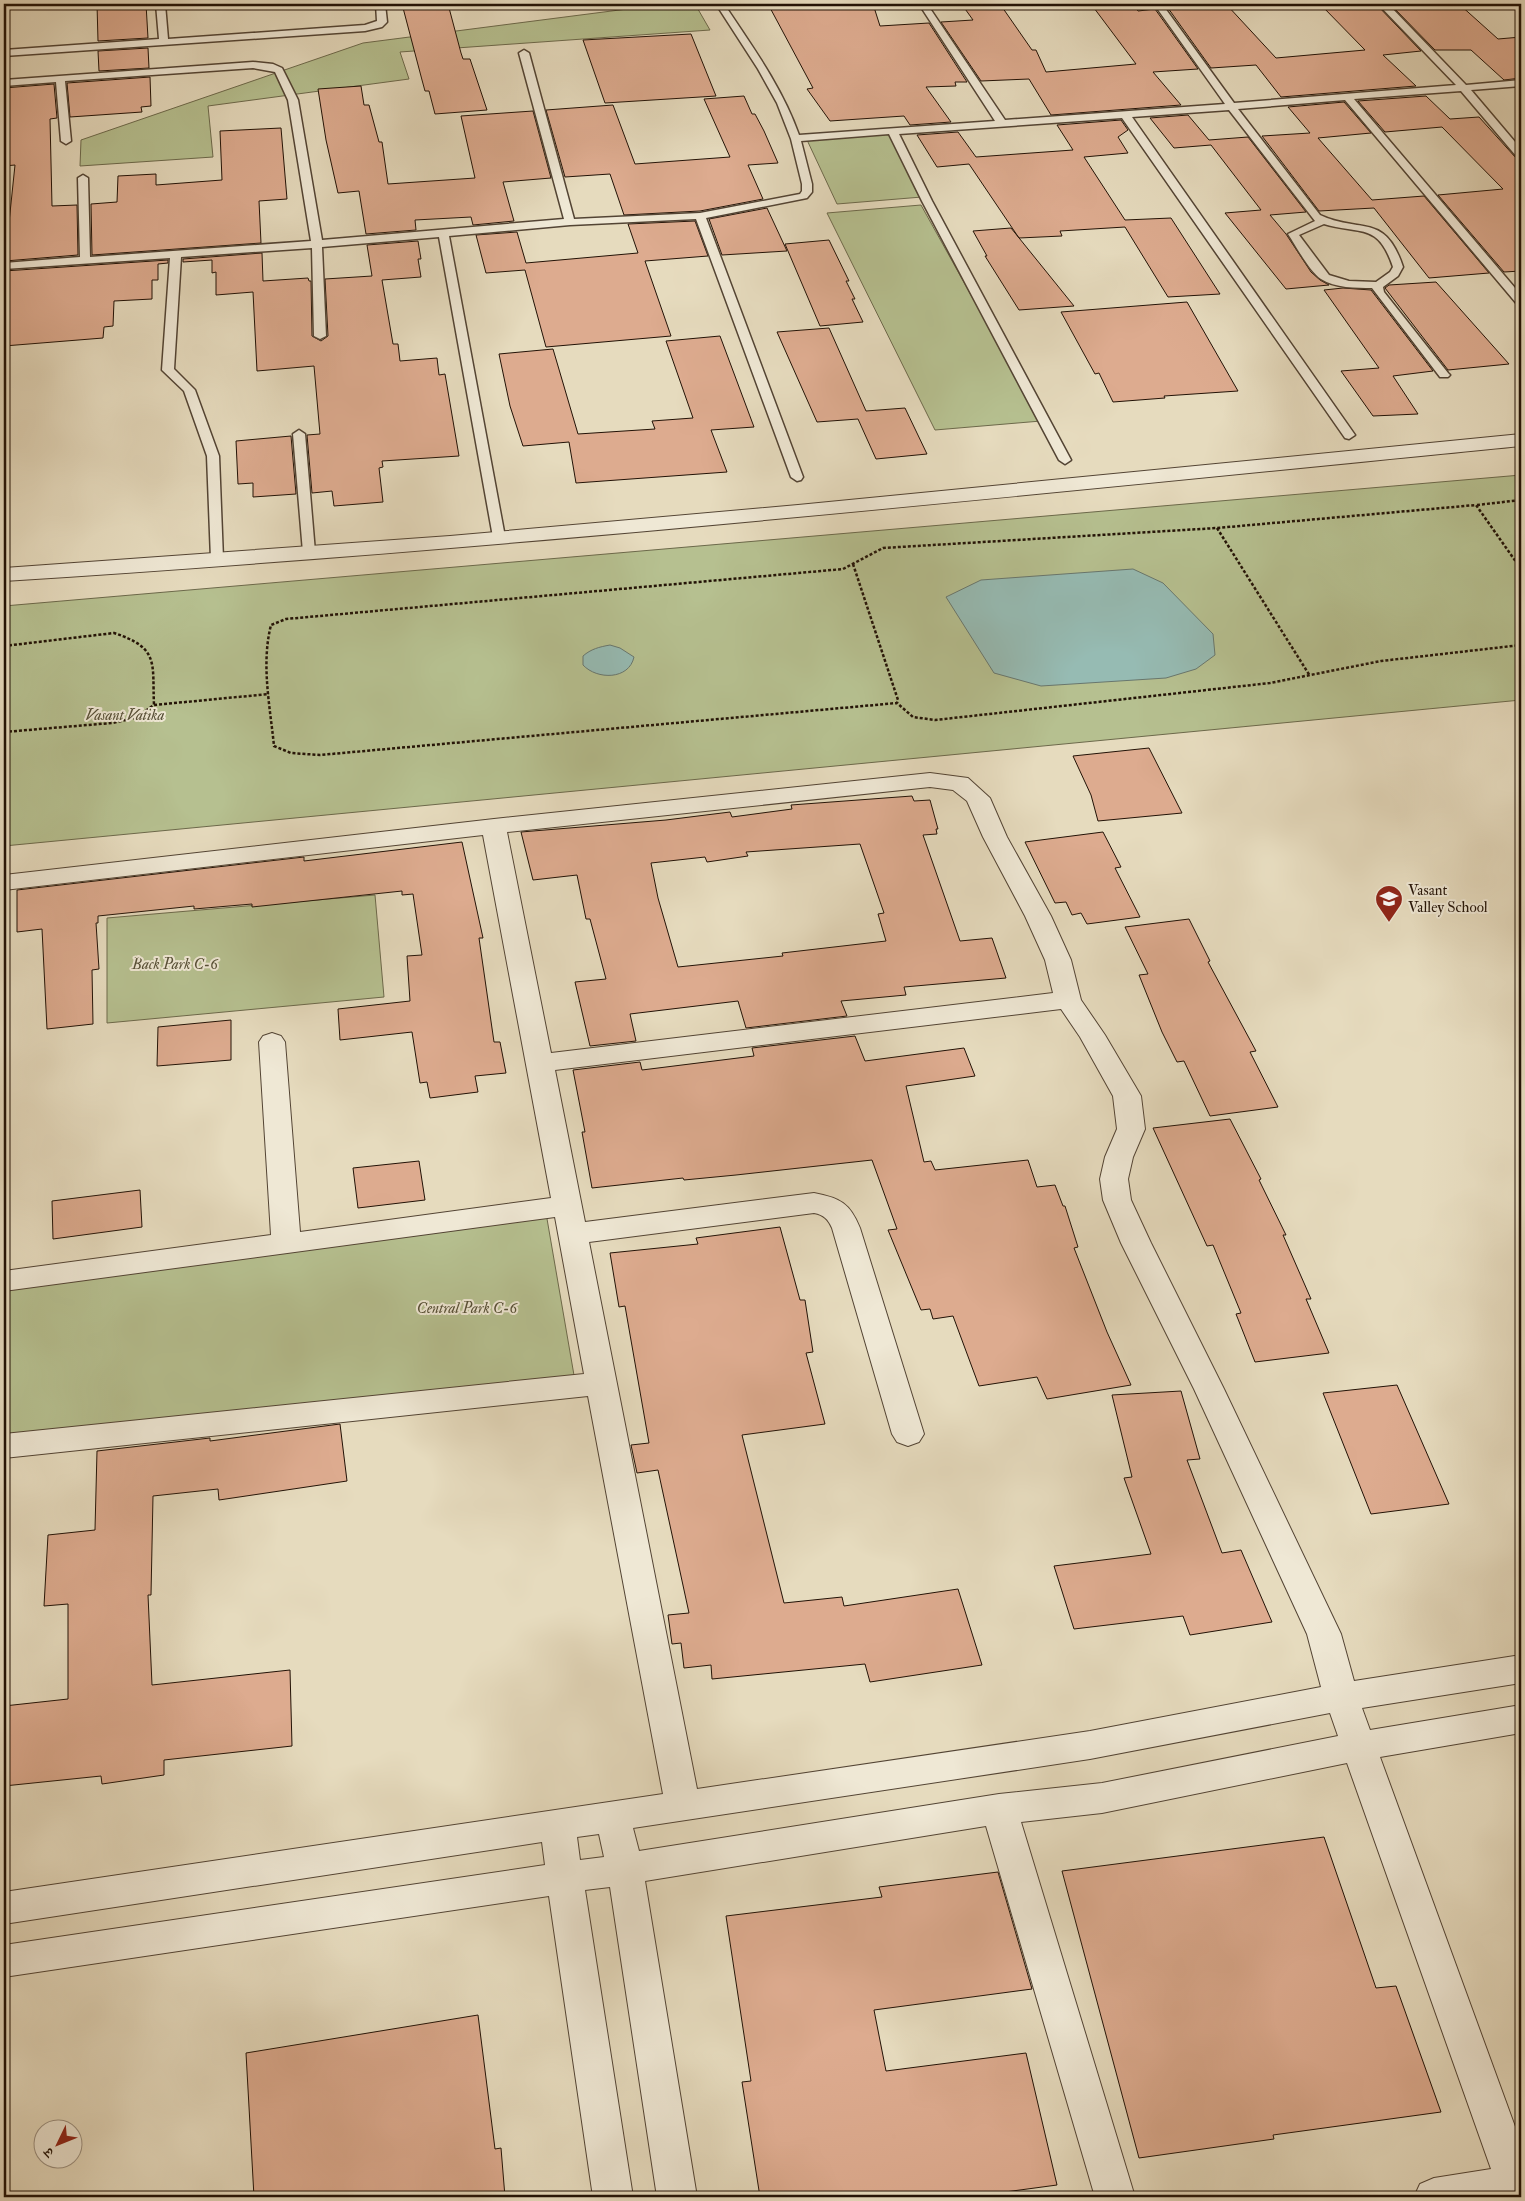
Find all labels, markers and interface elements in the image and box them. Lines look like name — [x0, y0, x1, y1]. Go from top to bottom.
park label: Vasant Vatika — [86, 706, 164, 725]
place label: Vasant Valley School — [1408, 881, 1488, 917]
school or university icon: Vasant Valley School — [1374, 884, 1404, 923]
park label: Back Park C-6 — [131, 955, 219, 974]
park label: Central Park C-6 — [417, 1299, 519, 1318]
north arrow — [32, 2118, 82, 2168]
text: उ — [40, 2143, 58, 2162]

